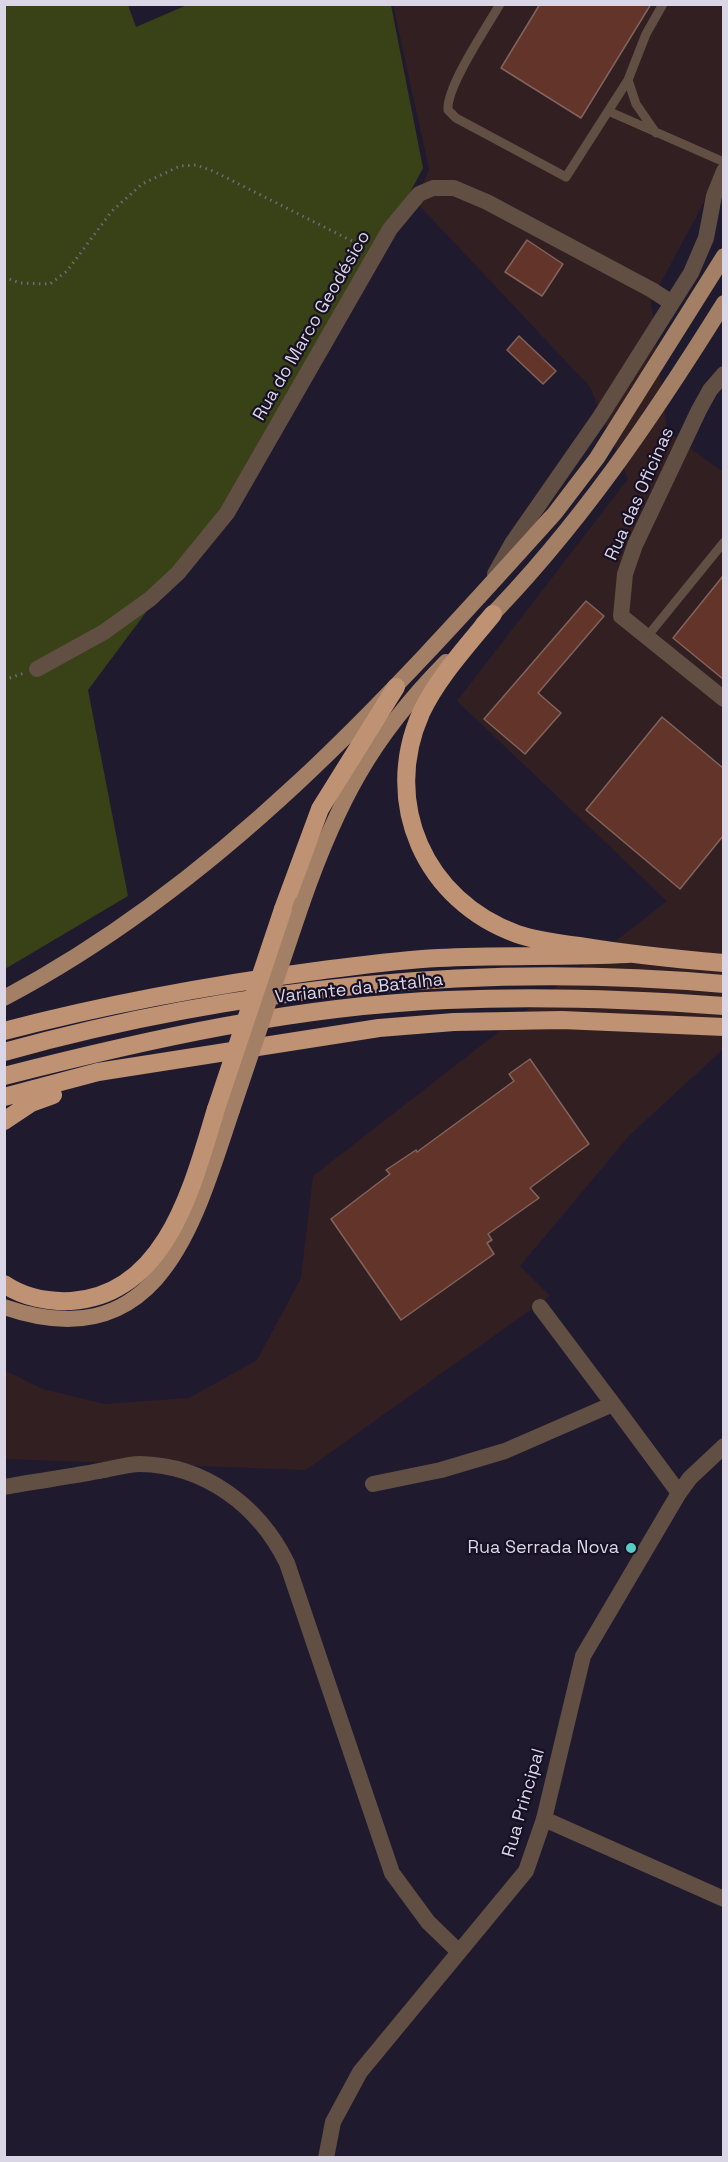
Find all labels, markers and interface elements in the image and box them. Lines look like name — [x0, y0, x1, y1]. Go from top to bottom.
street label: Rua do Marco Geodésico — [249, 227, 375, 425]
street label: Rua das Oficinas — [601, 424, 679, 564]
street label: Variante da Batalha — [274, 969, 444, 1009]
place label: Rua Serrada Nova — [468, 1537, 619, 1559]
marker: Rua Serrada Nova — [624, 1541, 638, 1555]
street label: Rua Principal — [498, 1746, 550, 1860]

